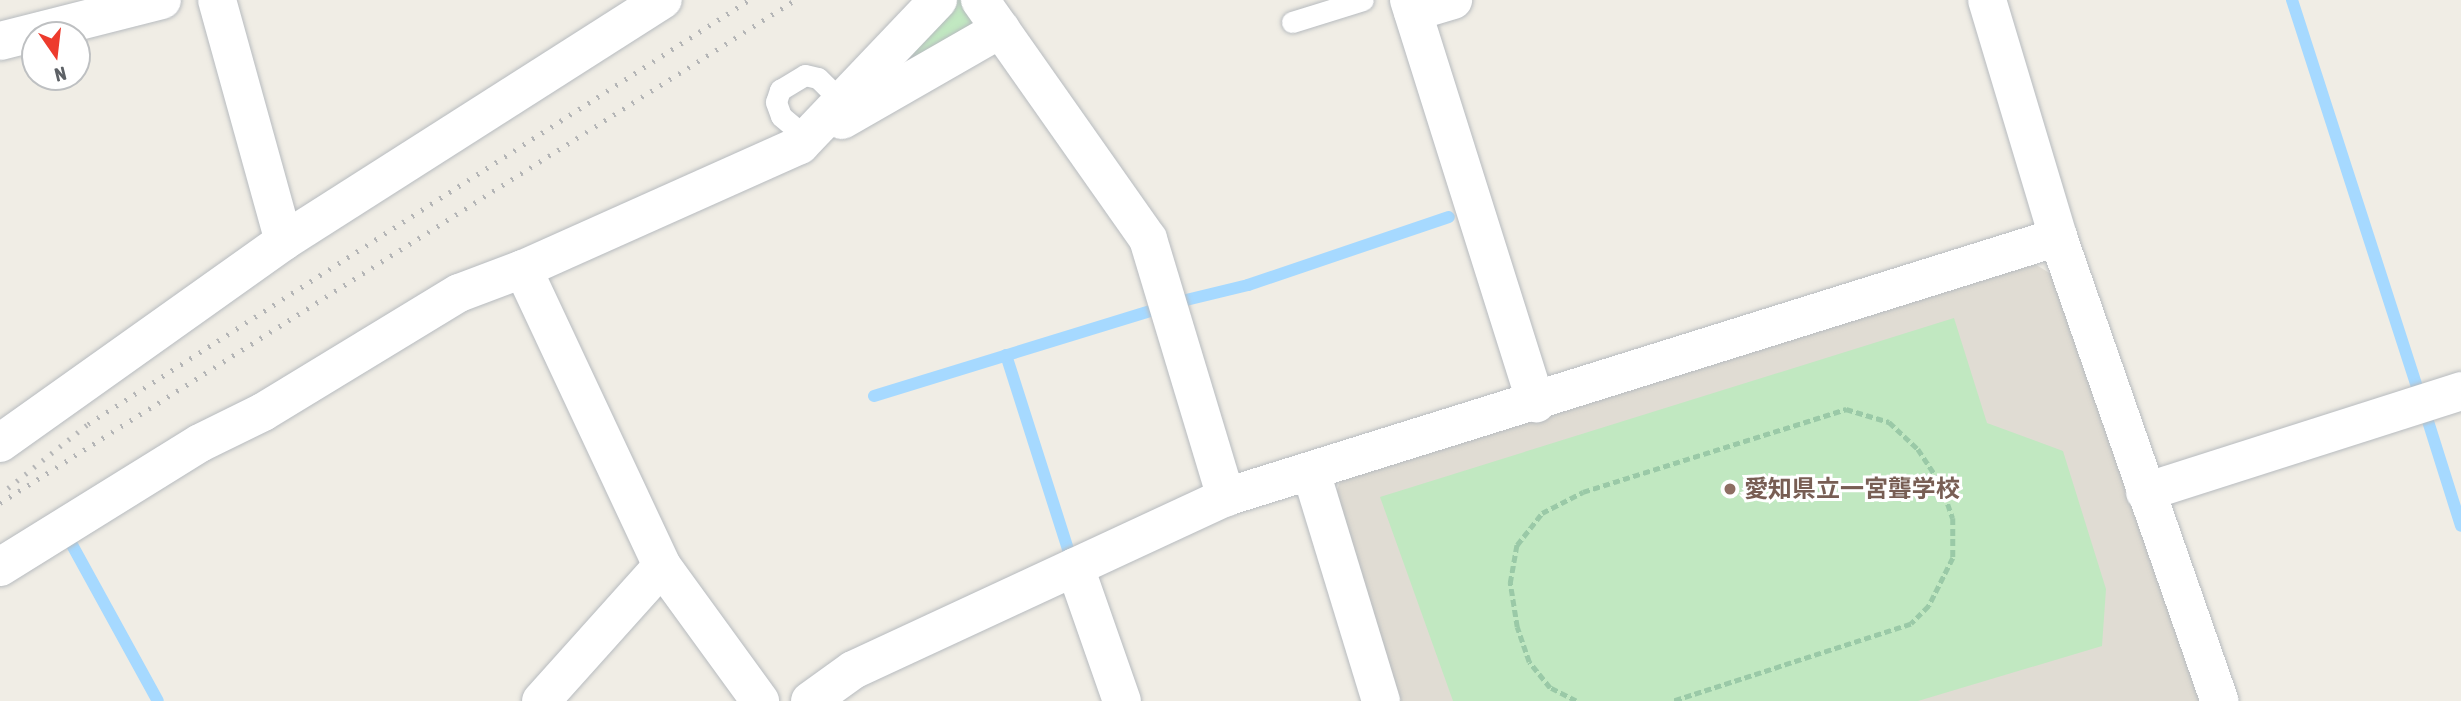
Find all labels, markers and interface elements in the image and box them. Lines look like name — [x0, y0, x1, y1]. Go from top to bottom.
north arrow — [21, 21, 91, 91]
text: N — [52, 62, 69, 86]
place label: 愛知県立一宮聾学校 — [1744, 475, 1960, 503]
marker: 愛知県立一宮聾学校 — [1722, 481, 1738, 497]

